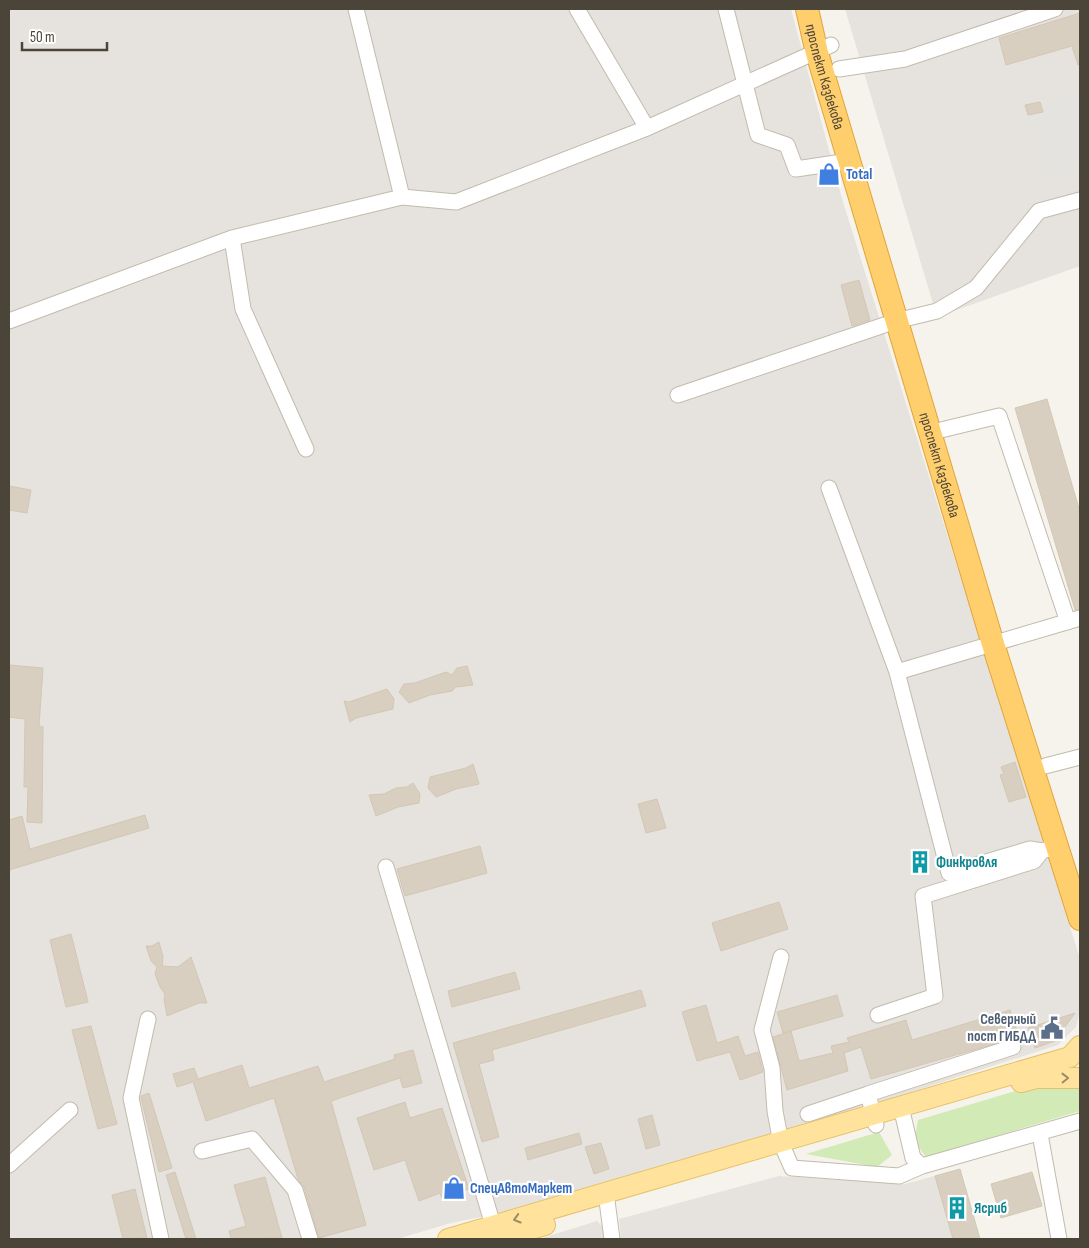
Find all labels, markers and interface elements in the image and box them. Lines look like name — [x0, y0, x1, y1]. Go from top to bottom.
scale bar — [22, 20, 108, 52]
street label: проспект Казбекова — [801, 22, 848, 132]
text: 50 m — [30, 28, 55, 47]
shop icon: Total — [816, 161, 842, 187]
place label: Total — [846, 165, 872, 184]
street label: проспект Казбекова — [915, 410, 964, 520]
building icon: Финкровля — [907, 849, 933, 875]
place label: Финкровля — [936, 853, 997, 872]
place label: Северный пост ГИБДД — [967, 1010, 1036, 1046]
public building icon: Северный пост ГИБДД — [1039, 1015, 1065, 1041]
one-way arrow — [1061, 1073, 1069, 1083]
shop icon: СпецАвтоМаркет — [441, 1175, 467, 1201]
place label: СпецАвтоМаркет — [470, 1179, 572, 1198]
building icon: Ясриб — [944, 1195, 970, 1221]
place label: Ясриб — [974, 1199, 1007, 1218]
one-way arrow — [514, 1213, 522, 1223]

